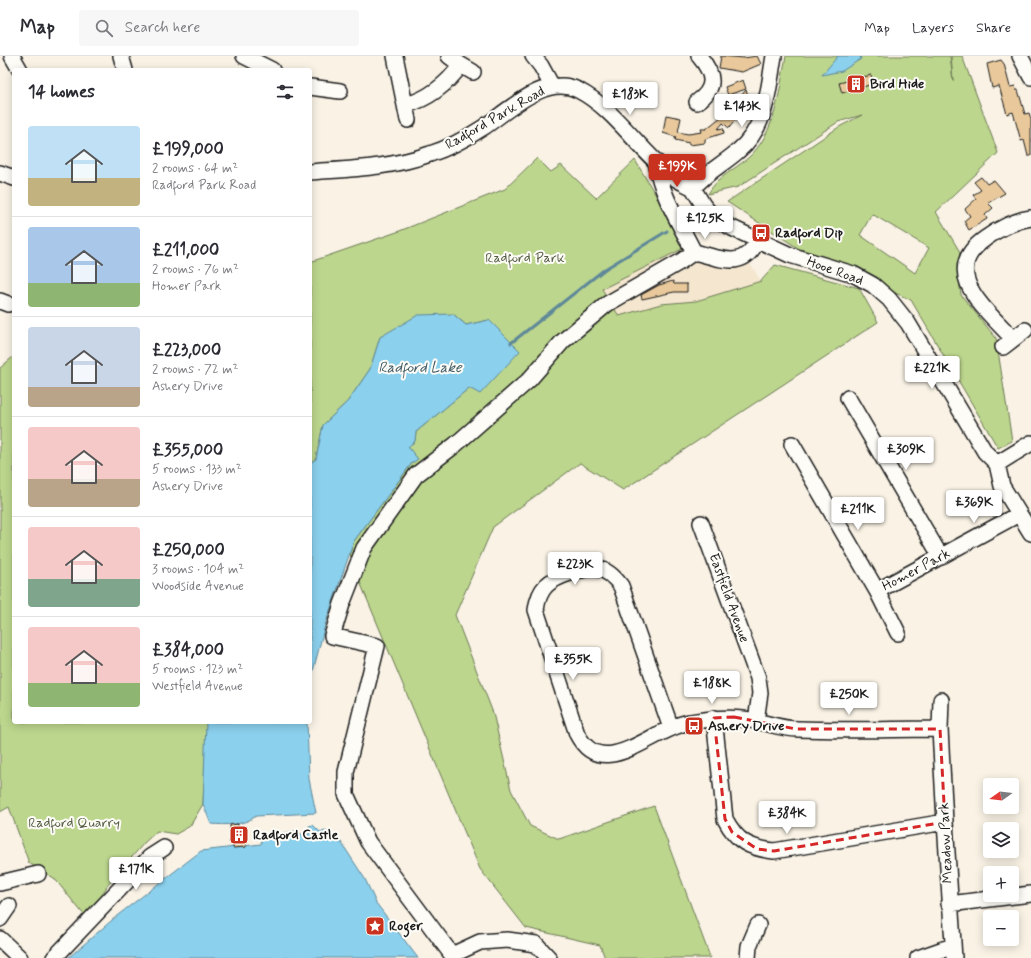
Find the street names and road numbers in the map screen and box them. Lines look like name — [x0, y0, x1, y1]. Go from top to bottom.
street label: Radford Park Road — [442, 82, 549, 156]
street label: Hooe Road — [804, 252, 866, 290]
street label: Homer Park — [879, 545, 953, 595]
street label: Eastfield Avenue — [705, 551, 753, 645]
street label: Meadow Park — [935, 802, 957, 884]

